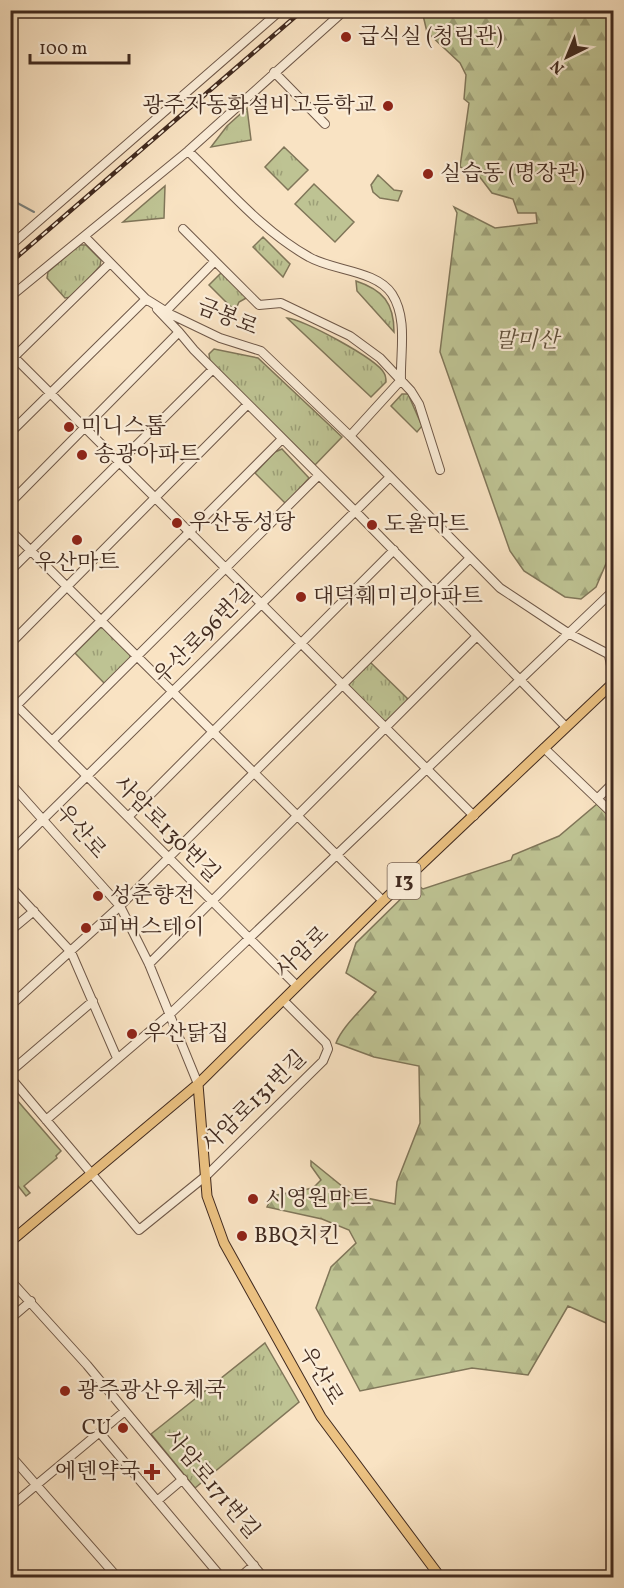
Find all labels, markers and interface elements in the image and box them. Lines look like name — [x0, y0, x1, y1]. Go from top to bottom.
place label: 급식실 (청림관) — [358, 22, 503, 53]
scale bar — [30, 27, 129, 65]
north arrow — [537, 27, 597, 87]
marker: 급식실 (청림관) — [339, 30, 353, 44]
text: 100 m — [39, 37, 88, 62]
text: N — [546, 54, 570, 79]
place label: 광주자동화설비고등학교 — [142, 91, 376, 122]
marker: 광주자동화설비고등학교 — [381, 99, 395, 113]
place label: 실습동 (명장관) — [440, 159, 585, 190]
marker: 실습동 (명장관) — [421, 167, 435, 181]
street label: 금봉로 — [192, 292, 262, 344]
park label: 말미산 — [495, 326, 562, 357]
place label: 미니스톱 — [81, 412, 166, 443]
marker: 미니스톱 — [62, 420, 76, 434]
place label: 송광아파트 — [94, 440, 200, 471]
marker: 송광아파트 — [75, 448, 89, 462]
place label: 우산동성당 — [189, 508, 296, 539]
place label: 도울마트 — [384, 510, 469, 541]
marker: 우산동성당 — [170, 516, 184, 530]
marker: 도울마트 — [365, 518, 379, 532]
marker: 우산마트 — [70, 533, 84, 547]
place label: 우산마트 — [34, 548, 120, 579]
street label: 우산로96번길 — [147, 578, 261, 692]
place label: 대덕훼미리아파트 — [313, 582, 483, 613]
marker: 대덕훼미리아파트 — [294, 590, 308, 604]
street label: 사암로130번길 — [106, 770, 226, 890]
street label: 우산로 — [47, 798, 113, 866]
road number: 13 — [388, 863, 420, 899]
place label: 성춘향전 — [110, 881, 195, 912]
marker: 성춘향전 — [91, 889, 105, 903]
place label: 피버스테이 — [98, 913, 204, 944]
street label: 사암로 — [269, 920, 337, 986]
marker: 피버스테이 — [79, 921, 93, 935]
place label: 우산닭집 — [144, 1019, 229, 1050]
marker: 우산닭집 — [125, 1027, 139, 1041]
street label: 사암로131번길 — [196, 1044, 314, 1160]
place label: 시영원마트 — [265, 1184, 371, 1215]
marker: 시영원마트 — [246, 1192, 260, 1206]
place label: BBQ치킨 — [254, 1221, 340, 1252]
marker: BBQ치킨 — [235, 1229, 249, 1243]
street label: 우산로 — [290, 1341, 350, 1411]
place label: 광주광산우체국 — [77, 1376, 226, 1407]
marker: 광주광산우체국 — [58, 1384, 72, 1398]
place label: CU — [82, 1413, 111, 1444]
marker: CU — [116, 1421, 130, 1435]
street label: 사암로171번길 — [156, 1424, 266, 1546]
place label: 에덴약국 — [55, 1457, 140, 1488]
marker: 에덴약국 — [145, 1465, 159, 1479]

